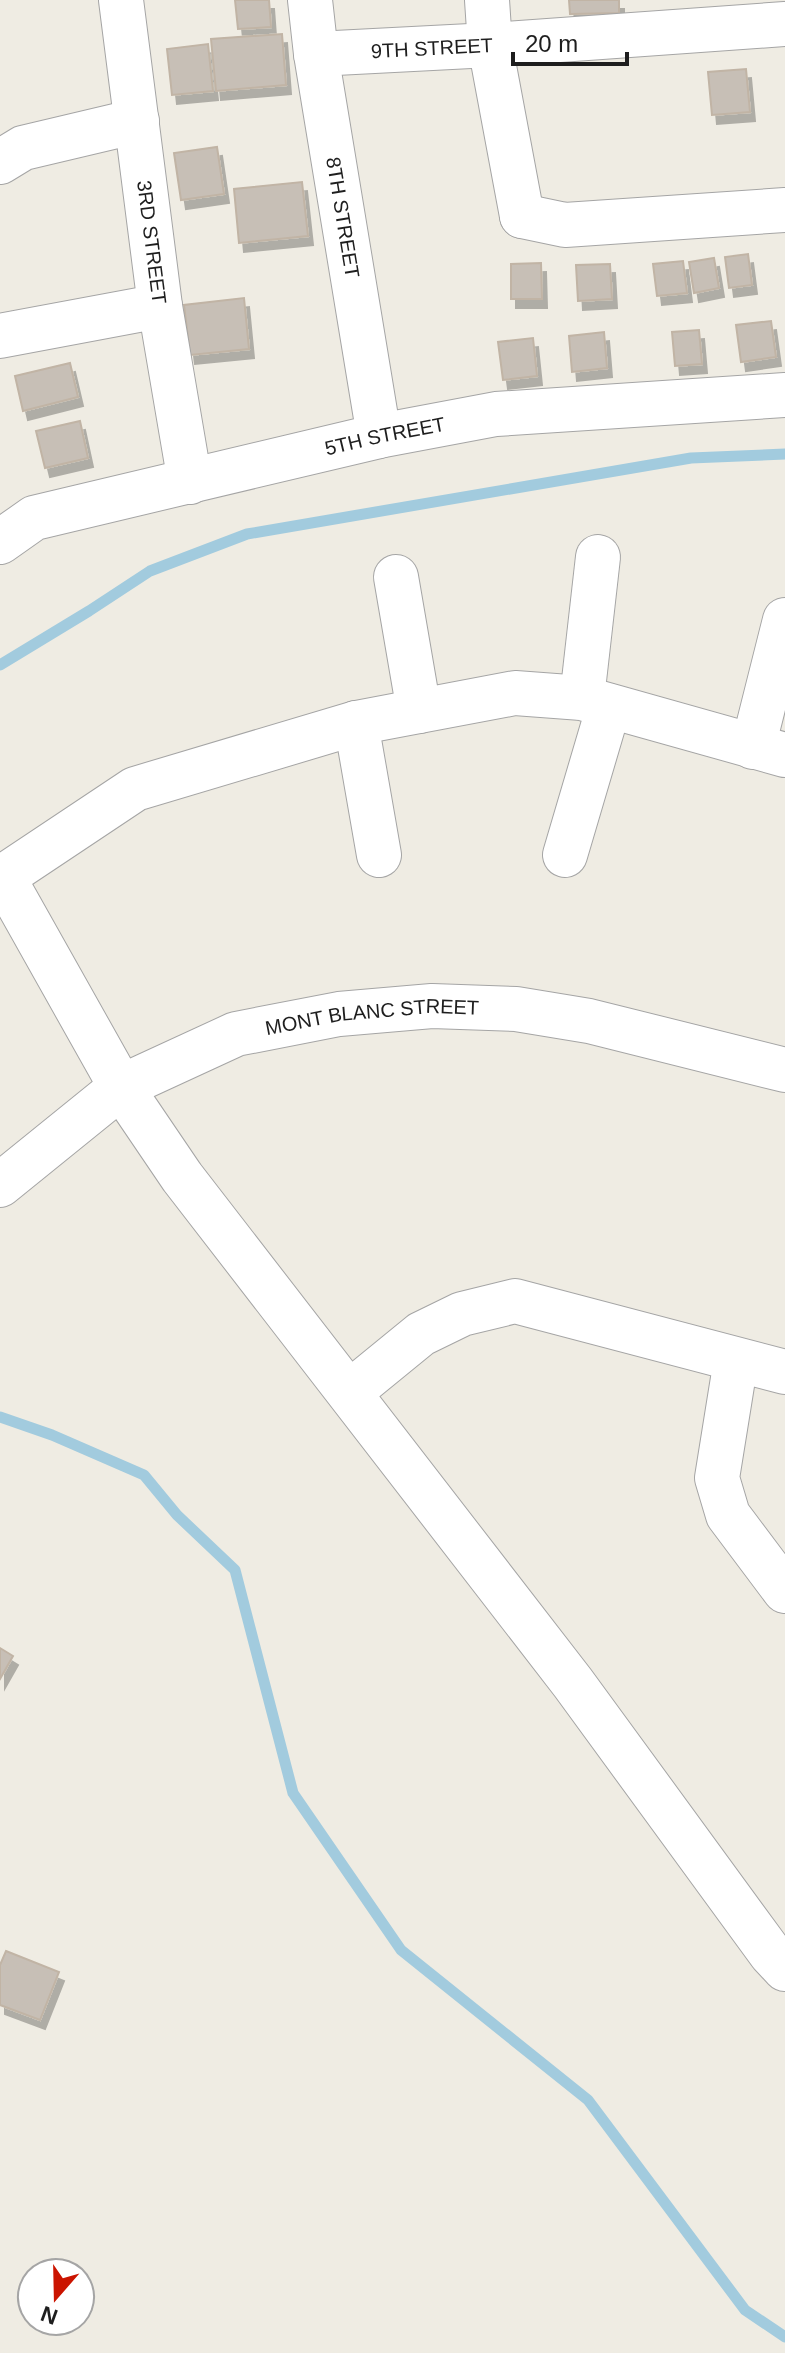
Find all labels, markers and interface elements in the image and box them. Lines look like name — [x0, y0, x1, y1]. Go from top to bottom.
scale bar — [513, 16, 627, 66]
text: 20 m — [525, 30, 578, 57]
street label: 9TH STREET — [370, 34, 493, 62]
street label: 8TH STREET — [322, 155, 364, 280]
street label: 3RD STREET — [133, 179, 171, 305]
street label: 5TH STREET — [323, 413, 447, 460]
street label: MONT BLANC STREET — [263, 995, 479, 1039]
north arrow — [16, 2257, 96, 2337]
text: N — [38, 2301, 61, 2330]

